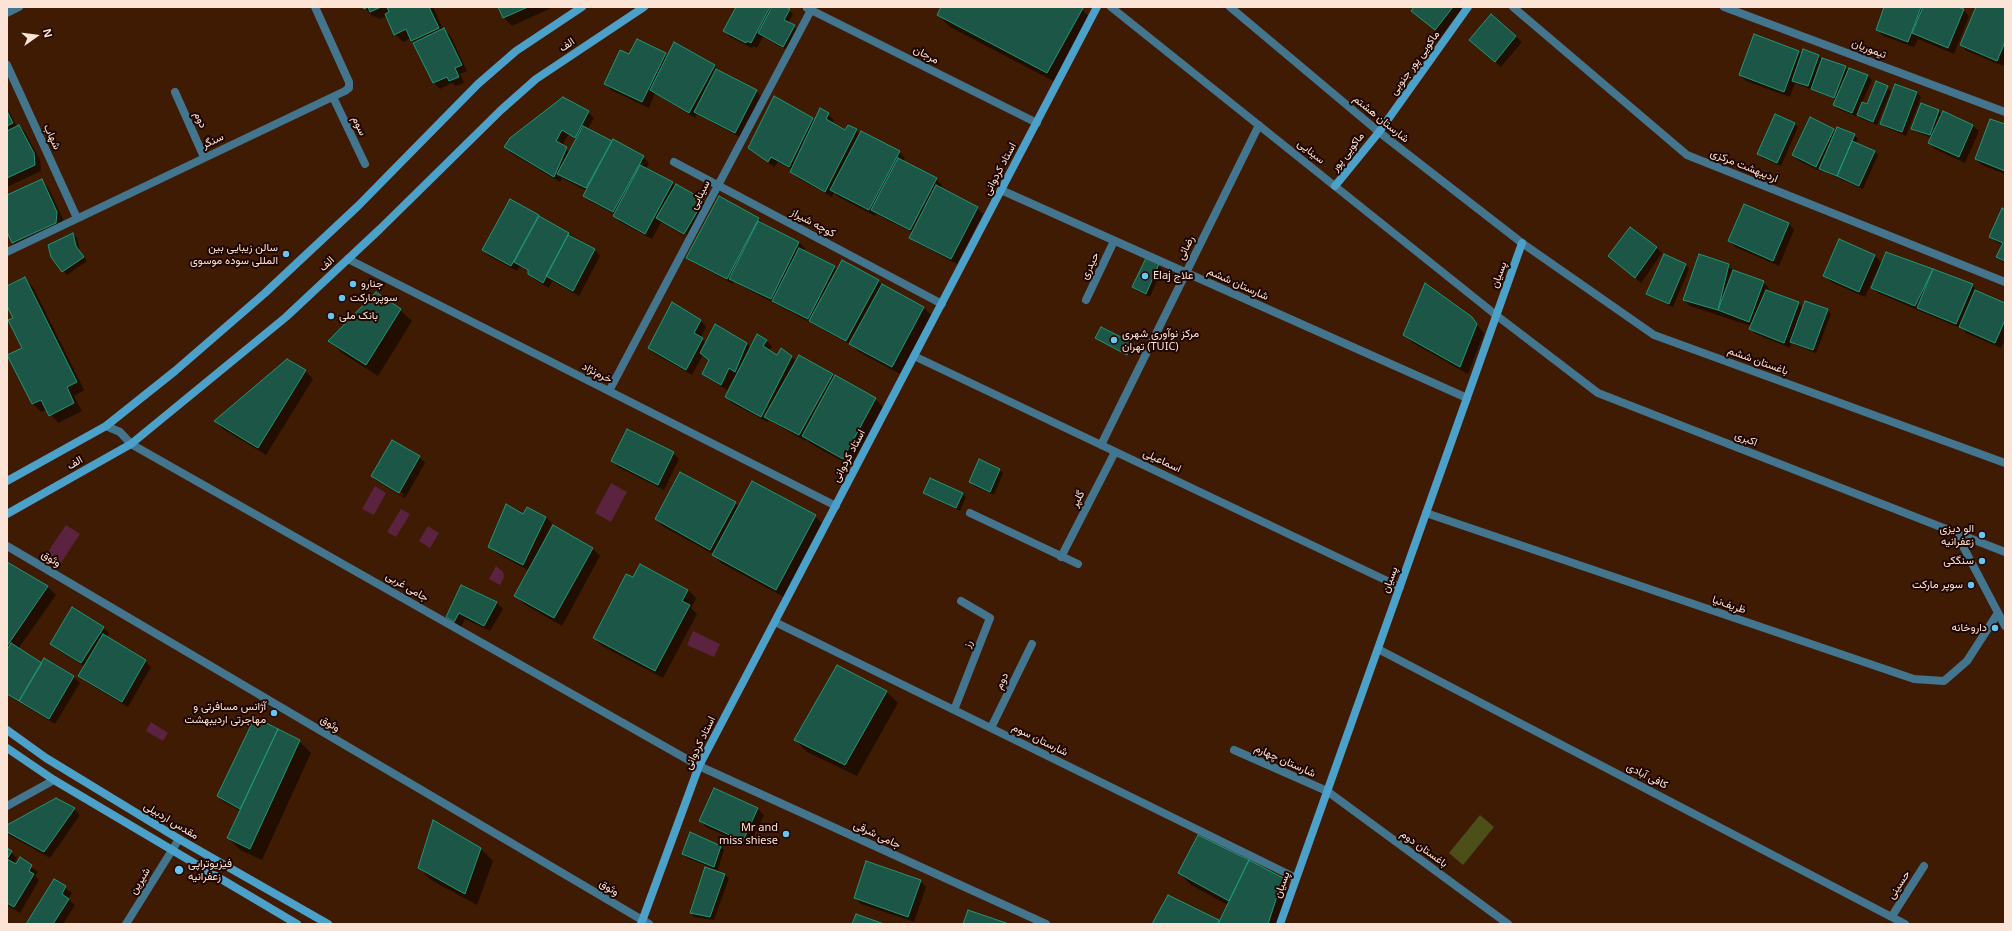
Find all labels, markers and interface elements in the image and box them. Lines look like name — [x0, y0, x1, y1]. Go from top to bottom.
north arrow — [16, 16, 56, 56]
text: N — [40, 27, 56, 39]
street label: ماکویی‌ پور جنوبی — [1387, 28, 1443, 98]
street label: الف — [557, 35, 577, 55]
street label: تیموریان — [1850, 36, 1888, 62]
street label: مرجان — [911, 43, 941, 67]
street label: شارستان هشتم — [1350, 92, 1412, 146]
street label: دوم — [190, 110, 210, 130]
street label: سوم — [349, 114, 369, 138]
street label: شهاب — [40, 122, 64, 152]
street label: سنگر — [200, 130, 226, 152]
street label: ماکویی‌ پور — [1329, 130, 1367, 174]
street label: سینایی — [1295, 137, 1327, 167]
street label: استاد کردوانی — [981, 140, 1019, 198]
street label: اردیبهشت مرکزی — [1708, 146, 1780, 186]
street label: سینایی — [687, 178, 713, 212]
street label: کوچه شیراز — [788, 206, 838, 240]
street label: رضائی — [1174, 234, 1198, 262]
place label: سالن زیبایی بین المللی سوده موسوی — [190, 241, 278, 267]
marker: سالن زیبایی بین المللی سوده موسوی — [281, 249, 291, 259]
street label: حیدری — [1078, 250, 1102, 282]
street label: الف — [317, 254, 337, 274]
street label: پسیان — [1488, 260, 1510, 290]
street label: شارستان ششم — [1205, 265, 1271, 303]
place label: Elaj علاج — [1153, 269, 1194, 283]
marker: Elaj علاج — [1140, 271, 1150, 281]
place label: جنارو — [361, 277, 383, 291]
marker: جنارو — [348, 279, 358, 289]
place label: سوپرمارکت — [350, 291, 397, 305]
marker: سوپرمارکت — [337, 293, 347, 303]
place label: بانک ملی — [339, 309, 378, 323]
marker: بانک ملی — [326, 311, 336, 321]
place label: مرکز نوآوری شهری تهران (TUIC) — [1122, 327, 1199, 353]
marker: مرکز نوآوری شهری تهران (TUIC) — [1109, 335, 1119, 345]
street label: باغستان ششم — [1726, 344, 1790, 378]
street label: خرم‌نژاد — [580, 360, 614, 386]
street label: استاد کردوانی — [830, 427, 868, 485]
street label: اکبری — [1733, 429, 1759, 449]
street label: اسماعیلی — [1141, 446, 1183, 476]
street label: الف — [65, 453, 85, 473]
street label: گلپر — [1068, 488, 1088, 510]
place label: الو دیزی زعفرانیه — [1939, 522, 1974, 548]
marker: الو دیزی زعفرانیه — [1977, 530, 1987, 540]
street label: وثوق — [39, 548, 63, 570]
place label: سنگکی — [1943, 554, 1974, 568]
marker: سنگکی — [1977, 556, 1987, 566]
street label: پسیان — [1379, 565, 1401, 595]
street label: جامی غربی — [383, 569, 431, 605]
place label: سوپر مارکت — [1912, 578, 1963, 592]
marker: سوپر مارکت — [1966, 580, 1976, 590]
street label: ظریف‌نیا — [1710, 593, 1748, 617]
place label: داروخانه — [1952, 621, 1987, 635]
marker: داروخانه — [1990, 623, 2000, 633]
street label: رز — [961, 638, 975, 650]
street label: دوم — [992, 671, 1012, 691]
place label: آژانس مسافرتی و مهاجرتی اردیبهشت — [185, 700, 266, 726]
marker: آژانس مسافرتی و مهاجرتی اردیبهشت — [269, 708, 279, 718]
street label: وثوق — [318, 713, 342, 735]
street label: استاد کردوانی — [681, 714, 719, 772]
street label: شارستان سوم — [1010, 721, 1070, 759]
street label: شارستان چهارم — [1252, 742, 1318, 780]
street label: کافی آبادی — [1624, 760, 1670, 792]
street label: مقدس اردبیلی — [141, 799, 201, 843]
street label: جامی شرقی — [851, 818, 903, 852]
place label: Mr and miss shiese — [719, 821, 778, 847]
street label: باغستان دوم — [1398, 827, 1450, 871]
marker: Mr and miss shiese — [781, 829, 791, 839]
place label: فیزیوتراپی زعفرانیه — [188, 857, 232, 883]
marker: فیزیوتراپی زعفرانیه — [173, 864, 185, 876]
street label: شیرین — [127, 865, 153, 897]
street label: حسینی — [1885, 868, 1913, 902]
street label: پسیان — [1271, 870, 1293, 900]
street label: وثوق — [597, 877, 621, 899]

